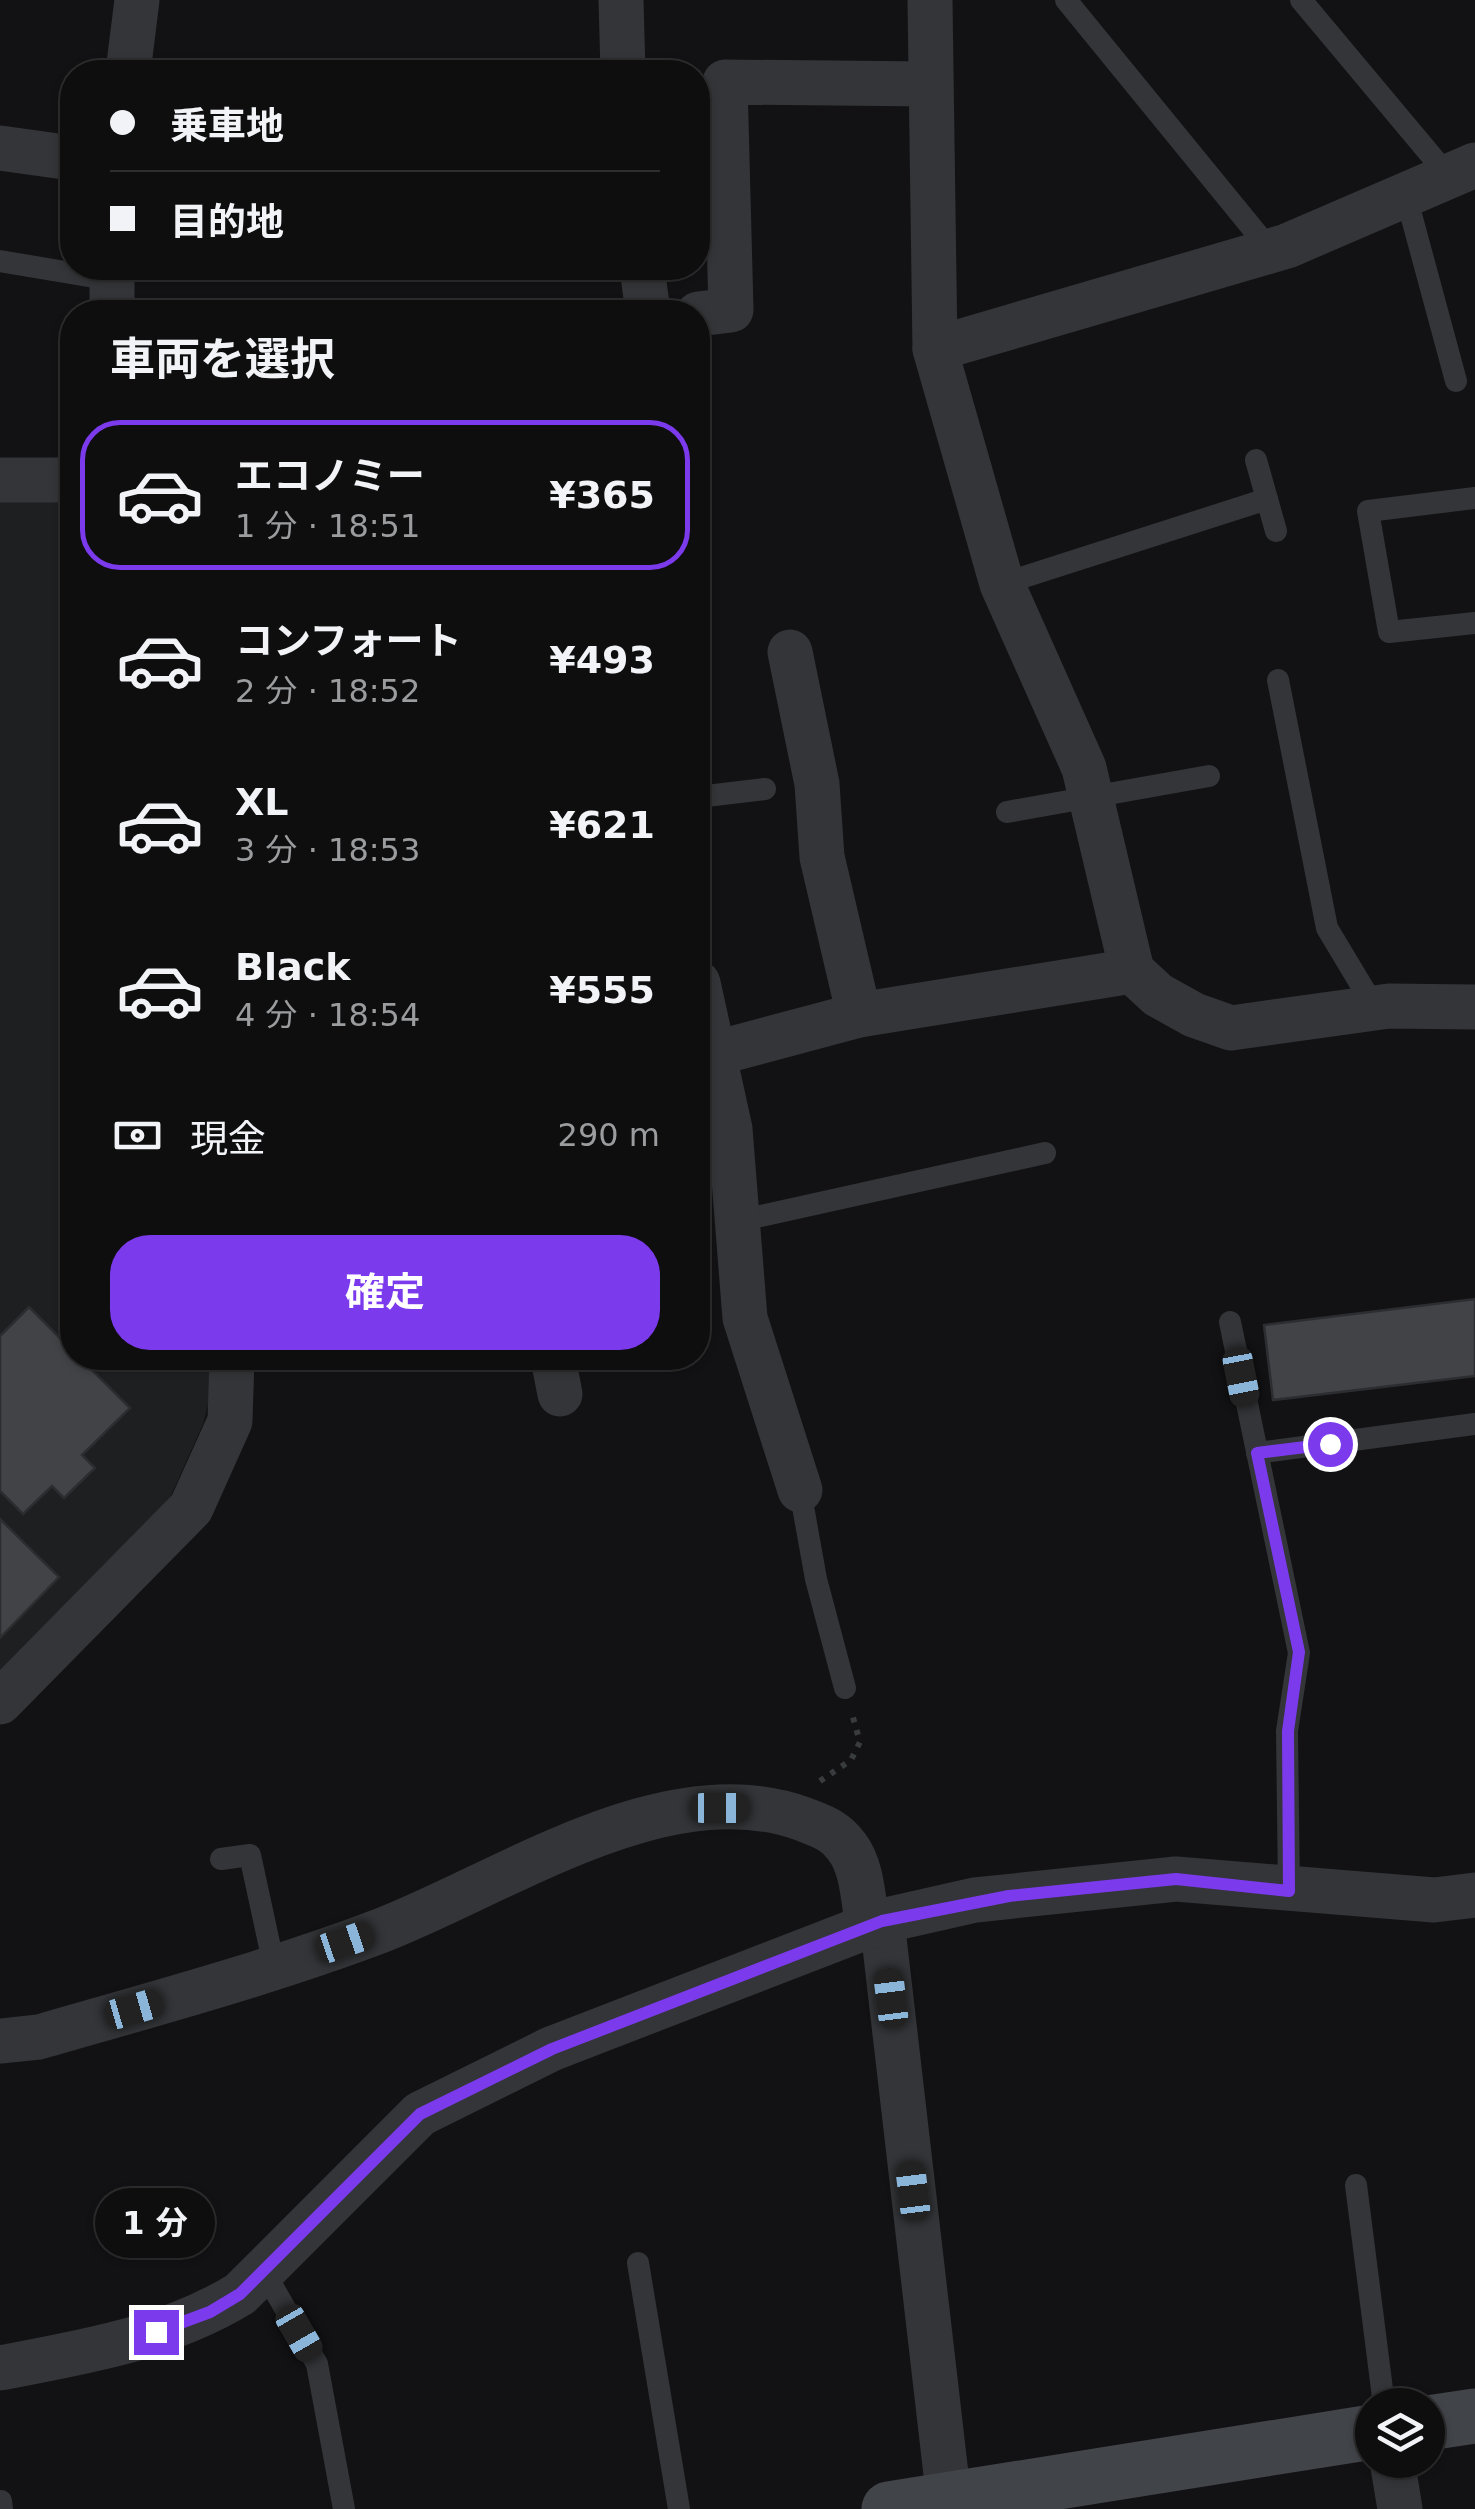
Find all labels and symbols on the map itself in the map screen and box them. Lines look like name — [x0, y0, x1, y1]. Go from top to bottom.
car — [1221, 1345, 1261, 1409]
route start — [1308, 1422, 1353, 1467]
car — [690, 1793, 750, 1823]
car — [312, 1918, 378, 1966]
car — [872, 1966, 910, 2030]
car — [101, 1986, 167, 2032]
car — [894, 2159, 932, 2223]
callout: 1 分 — [96, 2187, 216, 2257]
car — [271, 2300, 327, 2366]
route end — [134, 2310, 179, 2355]

